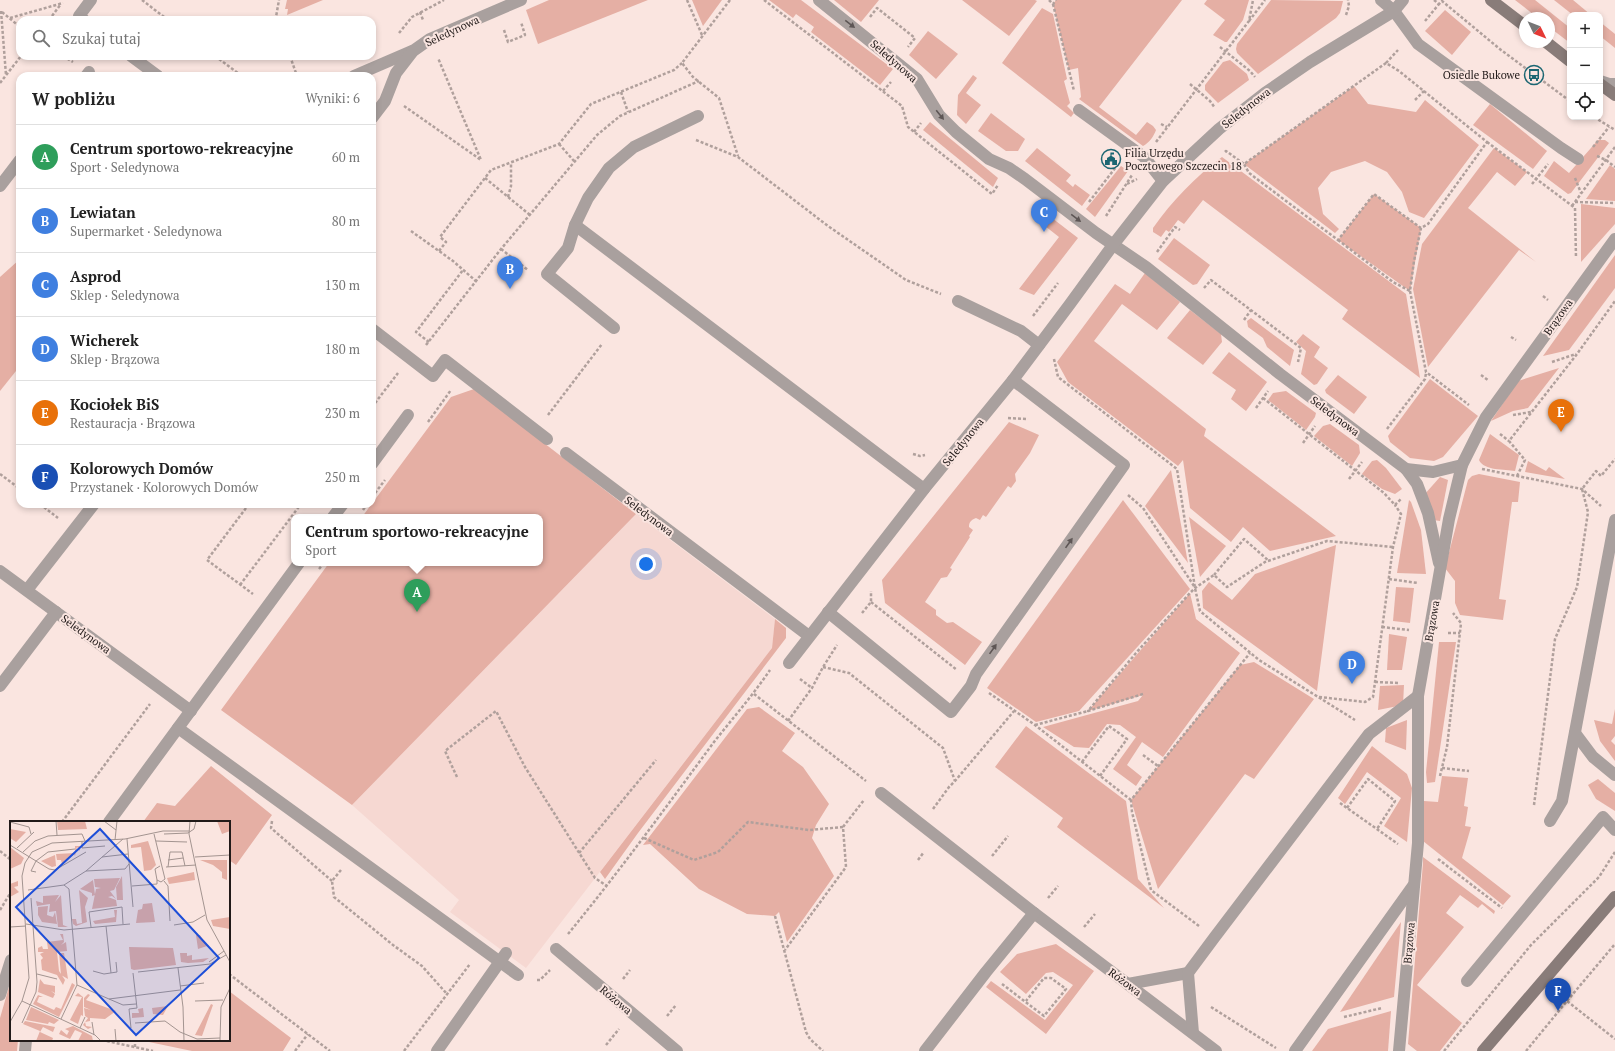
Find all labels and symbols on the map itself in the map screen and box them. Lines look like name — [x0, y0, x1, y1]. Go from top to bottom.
street label: Seledynowa — [423, 12, 482, 50]
north arrow — [1519, 12, 1555, 48]
one-way arrow — [844, 20, 855, 28]
street label: Seledynowa — [868, 37, 921, 86]
bus stop icon: Osiedle Bukowe — [1523, 64, 1545, 86]
place label: Osiedle Bukowe — [1443, 68, 1520, 82]
street label: Seledynowa — [1219, 84, 1274, 131]
one-way arrow — [936, 110, 944, 121]
place label: Filia Urzędu Pocztowego Szczecin 18 — [1125, 146, 1242, 173]
public building icon: Filia Urzędu Pocztowego Szczecin 18 — [1100, 148, 1122, 170]
pin: C — [1031, 199, 1057, 232]
one-way arrow — [1071, 214, 1082, 223]
pin: B — [497, 256, 523, 289]
street label: Brązowa — [1540, 296, 1576, 338]
street label: Seledynowa — [1308, 393, 1363, 439]
pin: E — [1548, 399, 1574, 432]
street label: Seledynowa — [939, 415, 987, 469]
street label: Seledynowa — [622, 493, 677, 539]
one-way arrow — [1064, 538, 1072, 548]
your location — [636, 554, 656, 574]
pin: A — [404, 579, 430, 612]
street label: Brązowa — [1422, 599, 1443, 643]
street label: Seledynowa — [58, 611, 114, 657]
one-way arrow — [989, 644, 997, 654]
pin: D — [1339, 651, 1365, 684]
inset map — [10, 821, 230, 1041]
street label: Brązowa — [1400, 921, 1418, 964]
street label: Różowa — [1106, 965, 1145, 999]
pin: F — [1545, 978, 1571, 1011]
street label: Różowa — [597, 983, 635, 1018]

